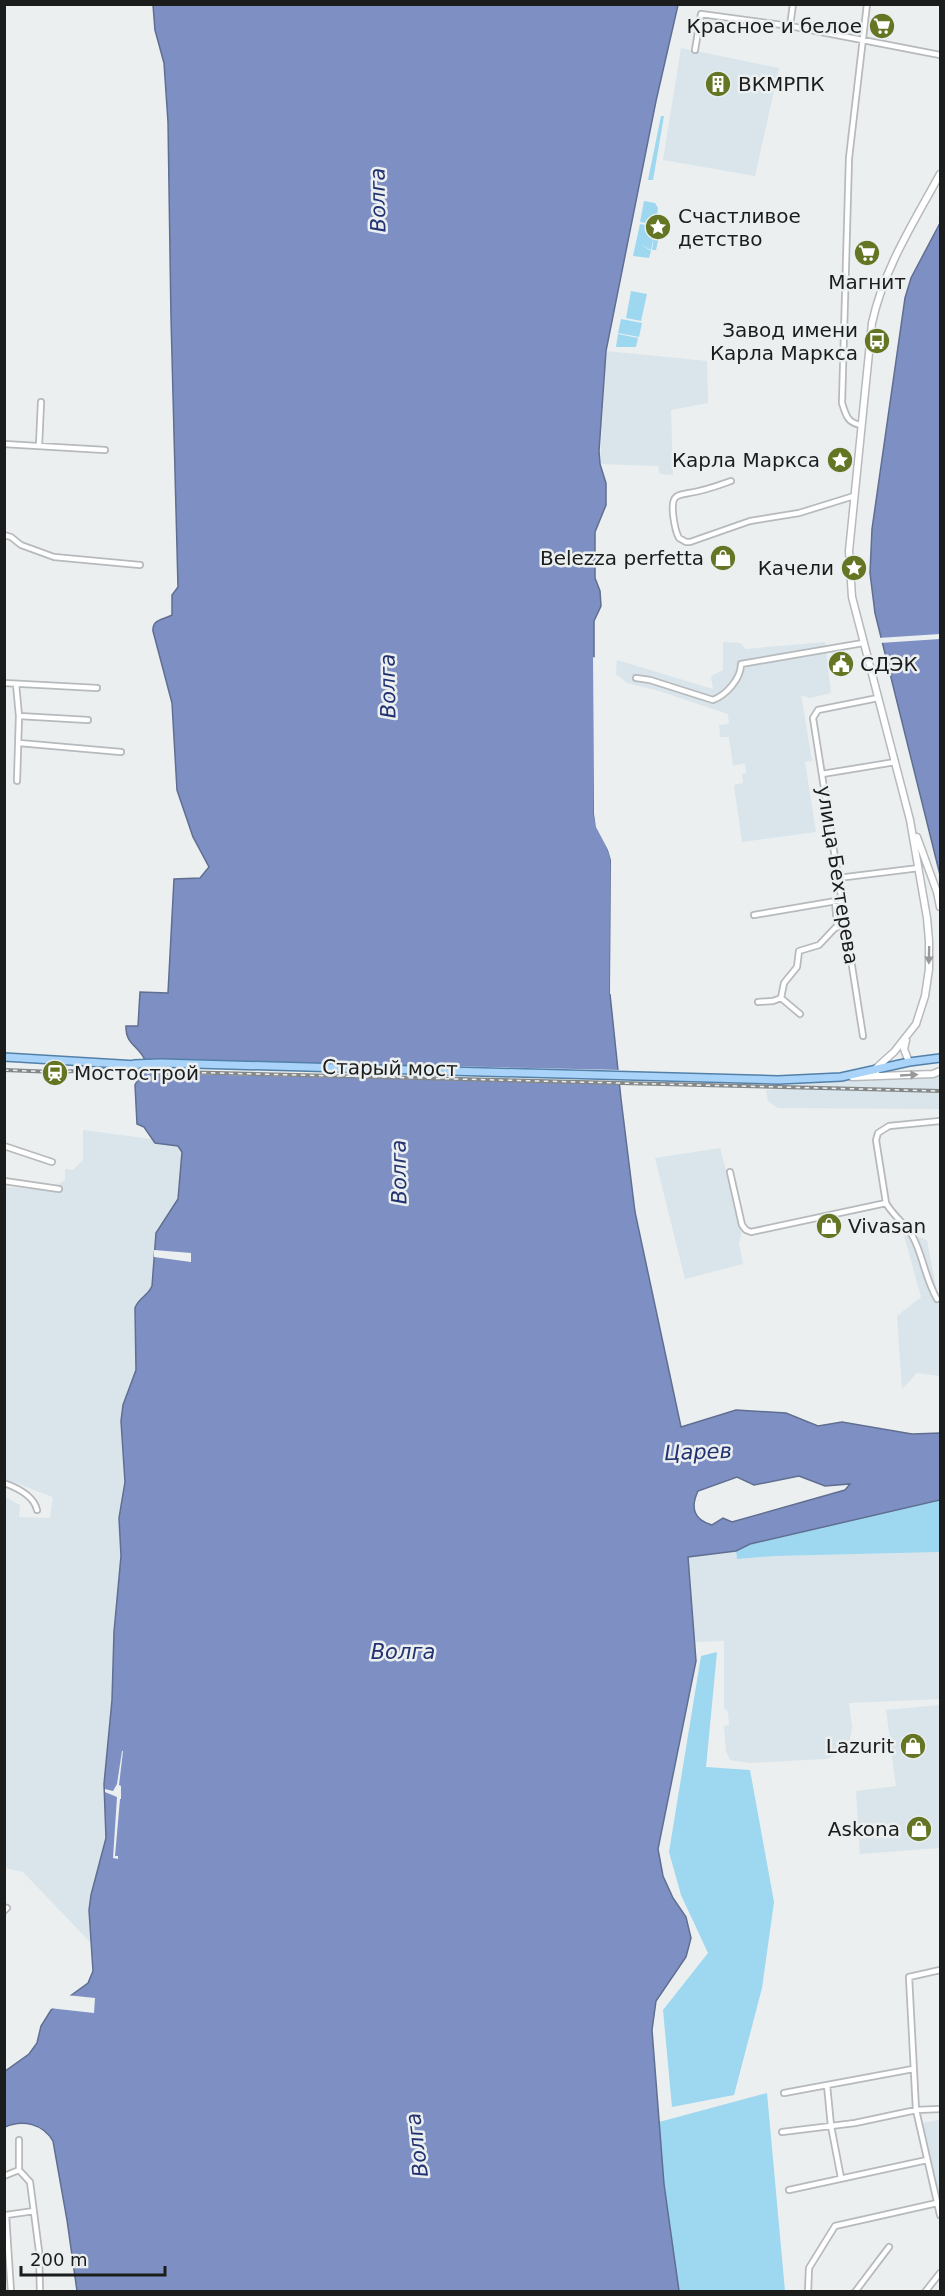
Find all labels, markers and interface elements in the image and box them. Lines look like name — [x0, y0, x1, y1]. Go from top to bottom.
supermarket icon: Красное и белое — [867, 11, 897, 41]
place label: Красное и белое — [687, 14, 862, 38]
building icon: ВКМРПК — [703, 69, 733, 99]
place label: ВКМРПК — [738, 72, 824, 96]
water label: Волга — [365, 167, 391, 233]
place label: Счастливое детство — [678, 204, 801, 251]
place icon: Счастливое детство — [643, 212, 673, 242]
supermarket icon: Магнит — [852, 238, 882, 268]
place label: Магнит — [828, 270, 906, 294]
place label: Завод имени Карла Маркса — [710, 318, 858, 365]
bus stop icon: Завод имени Карла Маркса — [862, 326, 892, 356]
place icon: Карла Маркса — [825, 445, 855, 475]
place label: Карла Маркса — [672, 448, 820, 472]
shop icon: Belezza perfetta — [708, 543, 738, 573]
place label: Belezza perfetta — [540, 546, 704, 570]
place icon: Качели — [839, 553, 869, 583]
place label: Качели — [758, 556, 834, 580]
public building icon: СДЭК — [826, 649, 856, 679]
place label: СДЭК — [860, 652, 918, 676]
water label: Волга — [375, 653, 401, 719]
street label: улица Бехтерева — [812, 784, 864, 966]
one-way arrow — [924, 945, 934, 964]
street label: Старый мост — [322, 1055, 458, 1081]
station icon: Мостострой — [40, 1058, 70, 1088]
place label: Мостострой — [74, 1061, 199, 1085]
one-way arrow — [899, 1071, 918, 1080]
water label: Волга — [386, 1139, 412, 1205]
shop icon: Vivasan — [814, 1211, 844, 1241]
place label: Vivasan — [848, 1214, 926, 1238]
water label: Царев — [664, 1439, 732, 1465]
water label: Волга — [371, 1640, 435, 1664]
shop icon: Lazurit — [898, 1731, 928, 1761]
place label: Lazurit — [826, 1734, 894, 1758]
shop icon: Askona — [904, 1814, 934, 1844]
place label: Askona — [828, 1817, 900, 1841]
water label: Волга — [401, 2111, 433, 2179]
scale bar — [21, 2239, 165, 2277]
text: 200 m — [30, 2249, 88, 2270]

